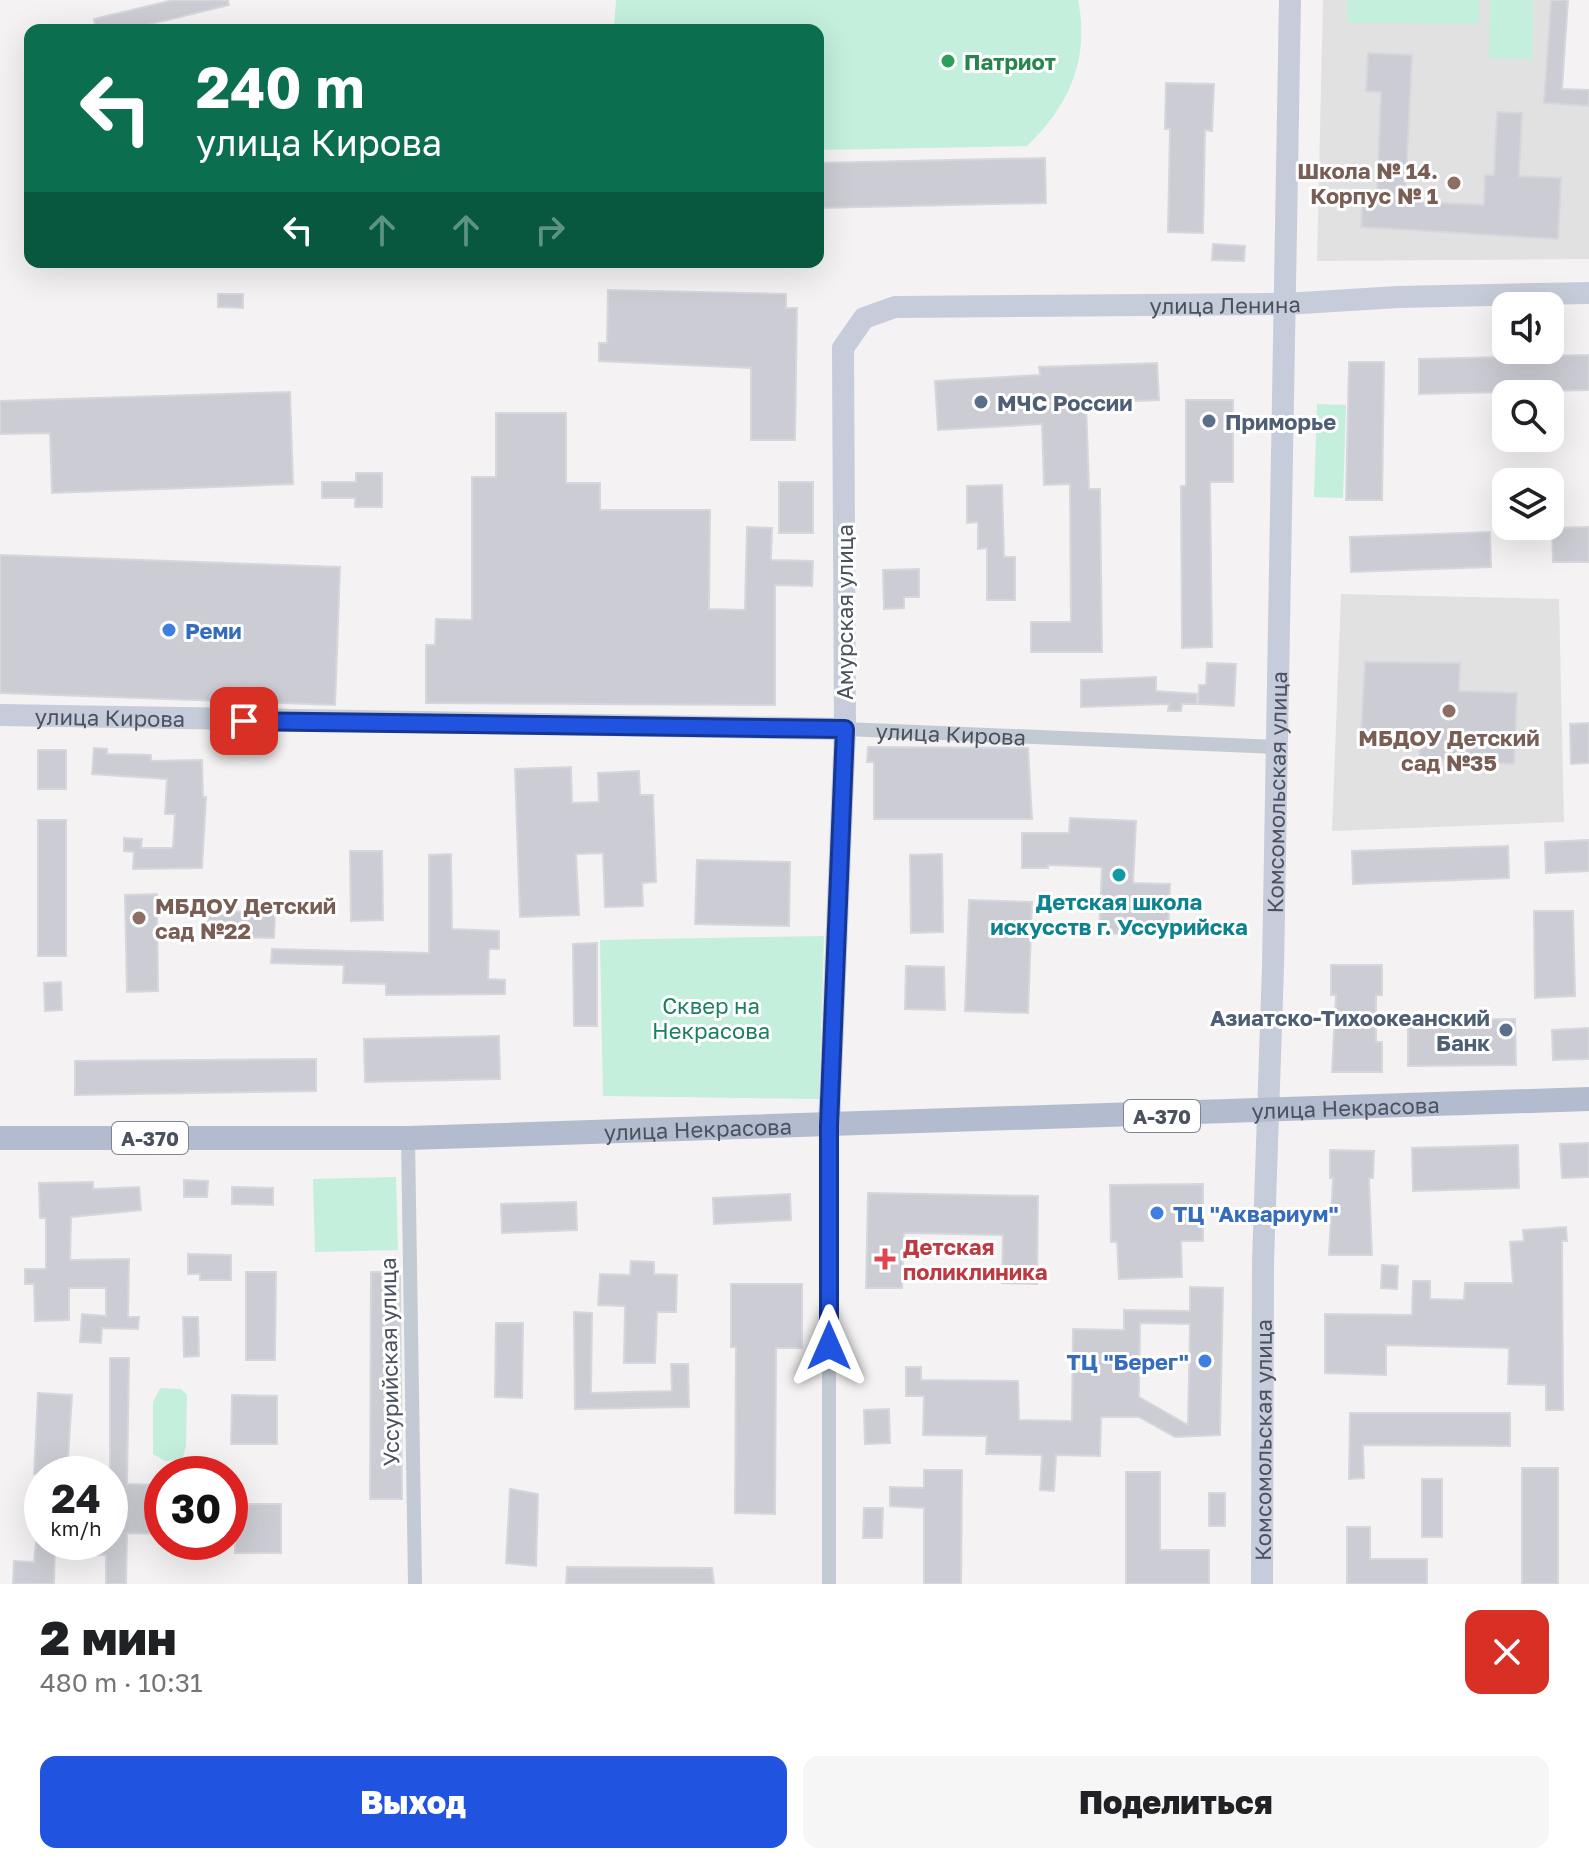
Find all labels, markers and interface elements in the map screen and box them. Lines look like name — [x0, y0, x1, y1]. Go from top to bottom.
place label: Патриот — [964, 48, 1056, 75]
marker: Патриот — [939, 52, 957, 70]
text: 240 m — [196, 53, 365, 120]
icon: left — [64, 56, 168, 160]
text: улица Кирова — [196, 121, 442, 164]
place label: Школа № 14. Корпус № 1 — [1297, 157, 1438, 209]
marker: Школа № 14. Корпус № 1 — [1445, 174, 1463, 192]
icon: left — [276, 208, 320, 252]
icon: ahead — [360, 208, 404, 252]
icon: ahead — [444, 208, 488, 252]
icon: right — [528, 208, 572, 252]
street label: улица Ленина — [1149, 290, 1302, 319]
map controls — [1492, 292, 1564, 540]
button: sound — [1492, 292, 1564, 364]
button: search — [1492, 380, 1564, 452]
place label: МЧС России — [997, 389, 1133, 416]
marker: МЧС России — [972, 393, 990, 411]
place label: Приморье — [1225, 408, 1336, 435]
marker: Приморье — [1200, 412, 1218, 430]
button: layers — [1492, 468, 1564, 540]
street label: Амурская улица — [831, 524, 858, 700]
place label: Реми — [185, 617, 242, 644]
marker: Реми — [160, 621, 178, 639]
street label: Комсомольская улица — [1260, 671, 1292, 913]
pin — [210, 687, 278, 755]
icon: arrive — [222, 699, 266, 743]
street label: улица Кирова — [35, 702, 185, 732]
marker: МБДОУ Детский сад №35 — [1440, 702, 1458, 720]
street label: улица Кирова — [875, 717, 1027, 750]
place label: МБДОУ Детский сад №35 — [1358, 724, 1540, 776]
marker: Детская школа искусств г. Уссурийска — [1110, 866, 1128, 884]
place label: Детская школа искусств г. Уссурийска — [990, 888, 1248, 940]
place label: МБДОУ Детский сад №22 — [155, 892, 336, 944]
marker: МБДОУ Детский сад №22 — [130, 909, 148, 927]
park label: Сквер на Некрасова — [652, 992, 770, 1044]
place label: Азиатско-Тихоокеанский Банк — [1210, 1004, 1490, 1056]
marker: Азиатско-Тихоокеанский Банк — [1497, 1021, 1515, 1039]
street label: улица Некрасова — [1251, 1090, 1440, 1124]
road number: А-370 — [1124, 1100, 1200, 1132]
street label: улица Некрасова — [603, 1112, 792, 1145]
road number: А-370 — [112, 1122, 188, 1154]
place label: ТЦ "Аквариум" — [1173, 1200, 1339, 1227]
marker: ТЦ "Аквариум" — [1148, 1204, 1166, 1222]
place label: Детская поликлиника — [903, 1233, 1047, 1285]
marker: Детская поликлиника — [874, 1248, 896, 1270]
street label: Уссурийская улица — [374, 1257, 404, 1467]
position arrow — [787, 1304, 871, 1388]
street label: Комсомольская улица — [1249, 1319, 1276, 1561]
place label: ТЦ "Берег" — [1067, 1348, 1189, 1375]
marker: ТЦ "Берег" — [1196, 1352, 1214, 1370]
speed limit sign: 30 — [144, 1456, 248, 1560]
text: 24 — [51, 1474, 101, 1522]
text: km/h — [51, 1516, 101, 1540]
text: 2 мин — [40, 1608, 177, 1666]
button: close — [1465, 1610, 1549, 1694]
text: 480 m · 10:31 — [40, 1667, 203, 1698]
button: Выход — [40, 1756, 787, 1848]
button: Поделиться — [803, 1756, 1549, 1848]

